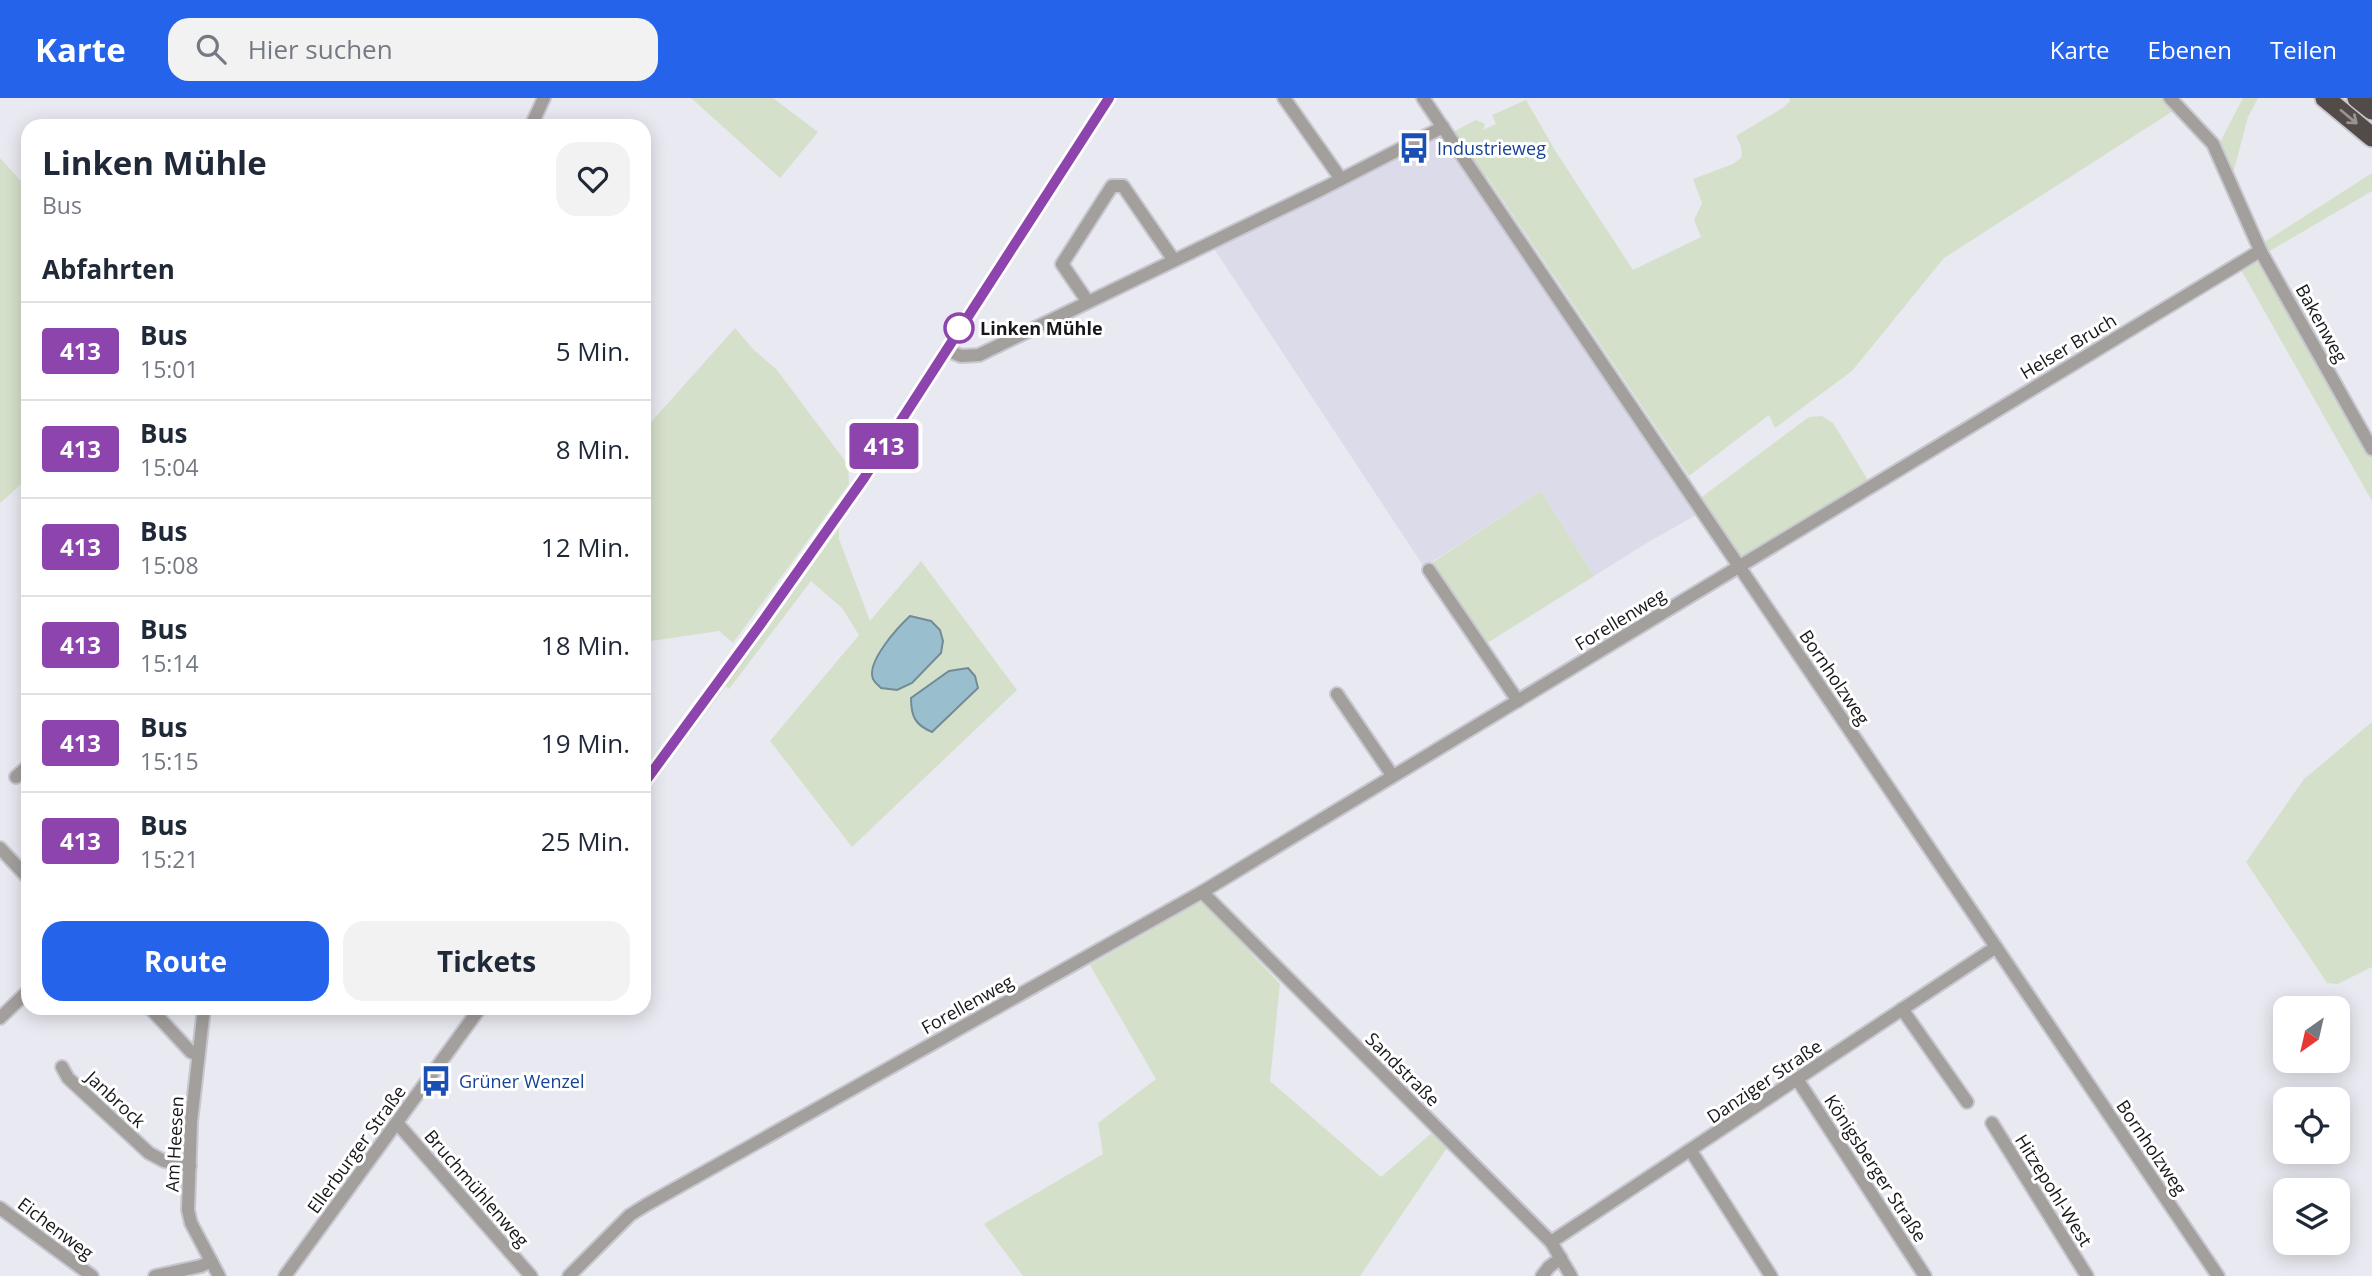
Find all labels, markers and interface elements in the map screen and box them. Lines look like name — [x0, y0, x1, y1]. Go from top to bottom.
search box — [168, 18, 658, 81]
text: Karte — [35, 27, 126, 72]
icon: search — [192, 30, 230, 68]
text: Hier suchen — [248, 31, 393, 67]
text: Karte — [2050, 33, 2110, 66]
text: Ebenen — [2148, 33, 2232, 66]
text: Teilen — [2270, 33, 2337, 66]
one-way arrow — [2339, 110, 2357, 125]
bus stop icon: Industrieweg — [1397, 131, 1431, 165]
place label: Industrieweg — [1437, 136, 1546, 160]
text: Linken Mühle — [42, 140, 267, 185]
button: heart — [556, 142, 630, 216]
text: Bus — [42, 189, 82, 221]
text: Abfahrten — [42, 251, 175, 287]
street label: Bakenweg — [2291, 280, 2353, 367]
street label: Helser Bruch — [2015, 308, 2121, 384]
marker: Linken Mühle — [944, 313, 974, 343]
place label: Linken Mühle — [980, 316, 1103, 340]
text: Bus — [140, 317, 187, 353]
text: 5 Min. — [556, 333, 630, 369]
text: 413 — [60, 334, 101, 367]
text: 15:01 — [140, 353, 199, 385]
text: Bus — [140, 415, 187, 451]
line badge: 413 — [844, 423, 924, 469]
text: 413 — [863, 429, 905, 462]
text: 8 Min. — [556, 431, 630, 467]
text: 413 — [60, 432, 101, 465]
text: 15:04 — [140, 451, 199, 483]
text: Bus — [140, 513, 187, 549]
text: 12 Min. — [541, 529, 630, 565]
text: 413 — [60, 530, 101, 563]
text: 15:08 — [140, 549, 199, 581]
street label: Forellenweg — [1570, 582, 1670, 655]
text: Bus — [140, 611, 187, 647]
street label: Bornholzweg — [1794, 625, 1876, 729]
text: 18 Min. — [541, 627, 630, 663]
text: 413 — [60, 628, 101, 661]
text: 15:14 — [140, 647, 199, 679]
text: Bus — [140, 709, 187, 745]
text: 19 Min. — [541, 725, 630, 761]
text: 413 — [60, 726, 101, 759]
text: 15:15 — [140, 745, 199, 777]
text: Bus — [140, 807, 187, 843]
text: 25 Min. — [541, 823, 630, 859]
text: 413 — [60, 824, 101, 857]
text: 15:21 — [140, 843, 199, 875]
button: Route — [42, 921, 329, 1001]
button: Tickets — [343, 921, 630, 1001]
street label: Forellenweg — [917, 969, 1017, 1039]
north arrow — [2273, 996, 2350, 1073]
map controls — [2273, 996, 2350, 1255]
street label: Sandstraße — [1361, 1027, 1445, 1111]
street label: Danziger Straße — [1702, 1034, 1826, 1128]
street label: Janbrock — [80, 1064, 151, 1133]
bus stop icon: Grüner Wenzel — [419, 1064, 453, 1098]
place label: Grüner Wenzel — [459, 1069, 585, 1093]
street label: Ellerburger Straße — [301, 1080, 411, 1218]
button: locate — [2273, 1087, 2350, 1164]
street label: Königsberger Straße — [1819, 1090, 1933, 1246]
street label: Am Heesen — [160, 1095, 188, 1193]
street label: Bornholzweg — [2111, 1095, 2193, 1199]
street label: Bruchmühlenweg — [419, 1124, 535, 1252]
street label: Hitzepohl-West — [2010, 1129, 2098, 1251]
button: layers — [2273, 1178, 2350, 1255]
street label: Eichenweg — [13, 1192, 99, 1265]

